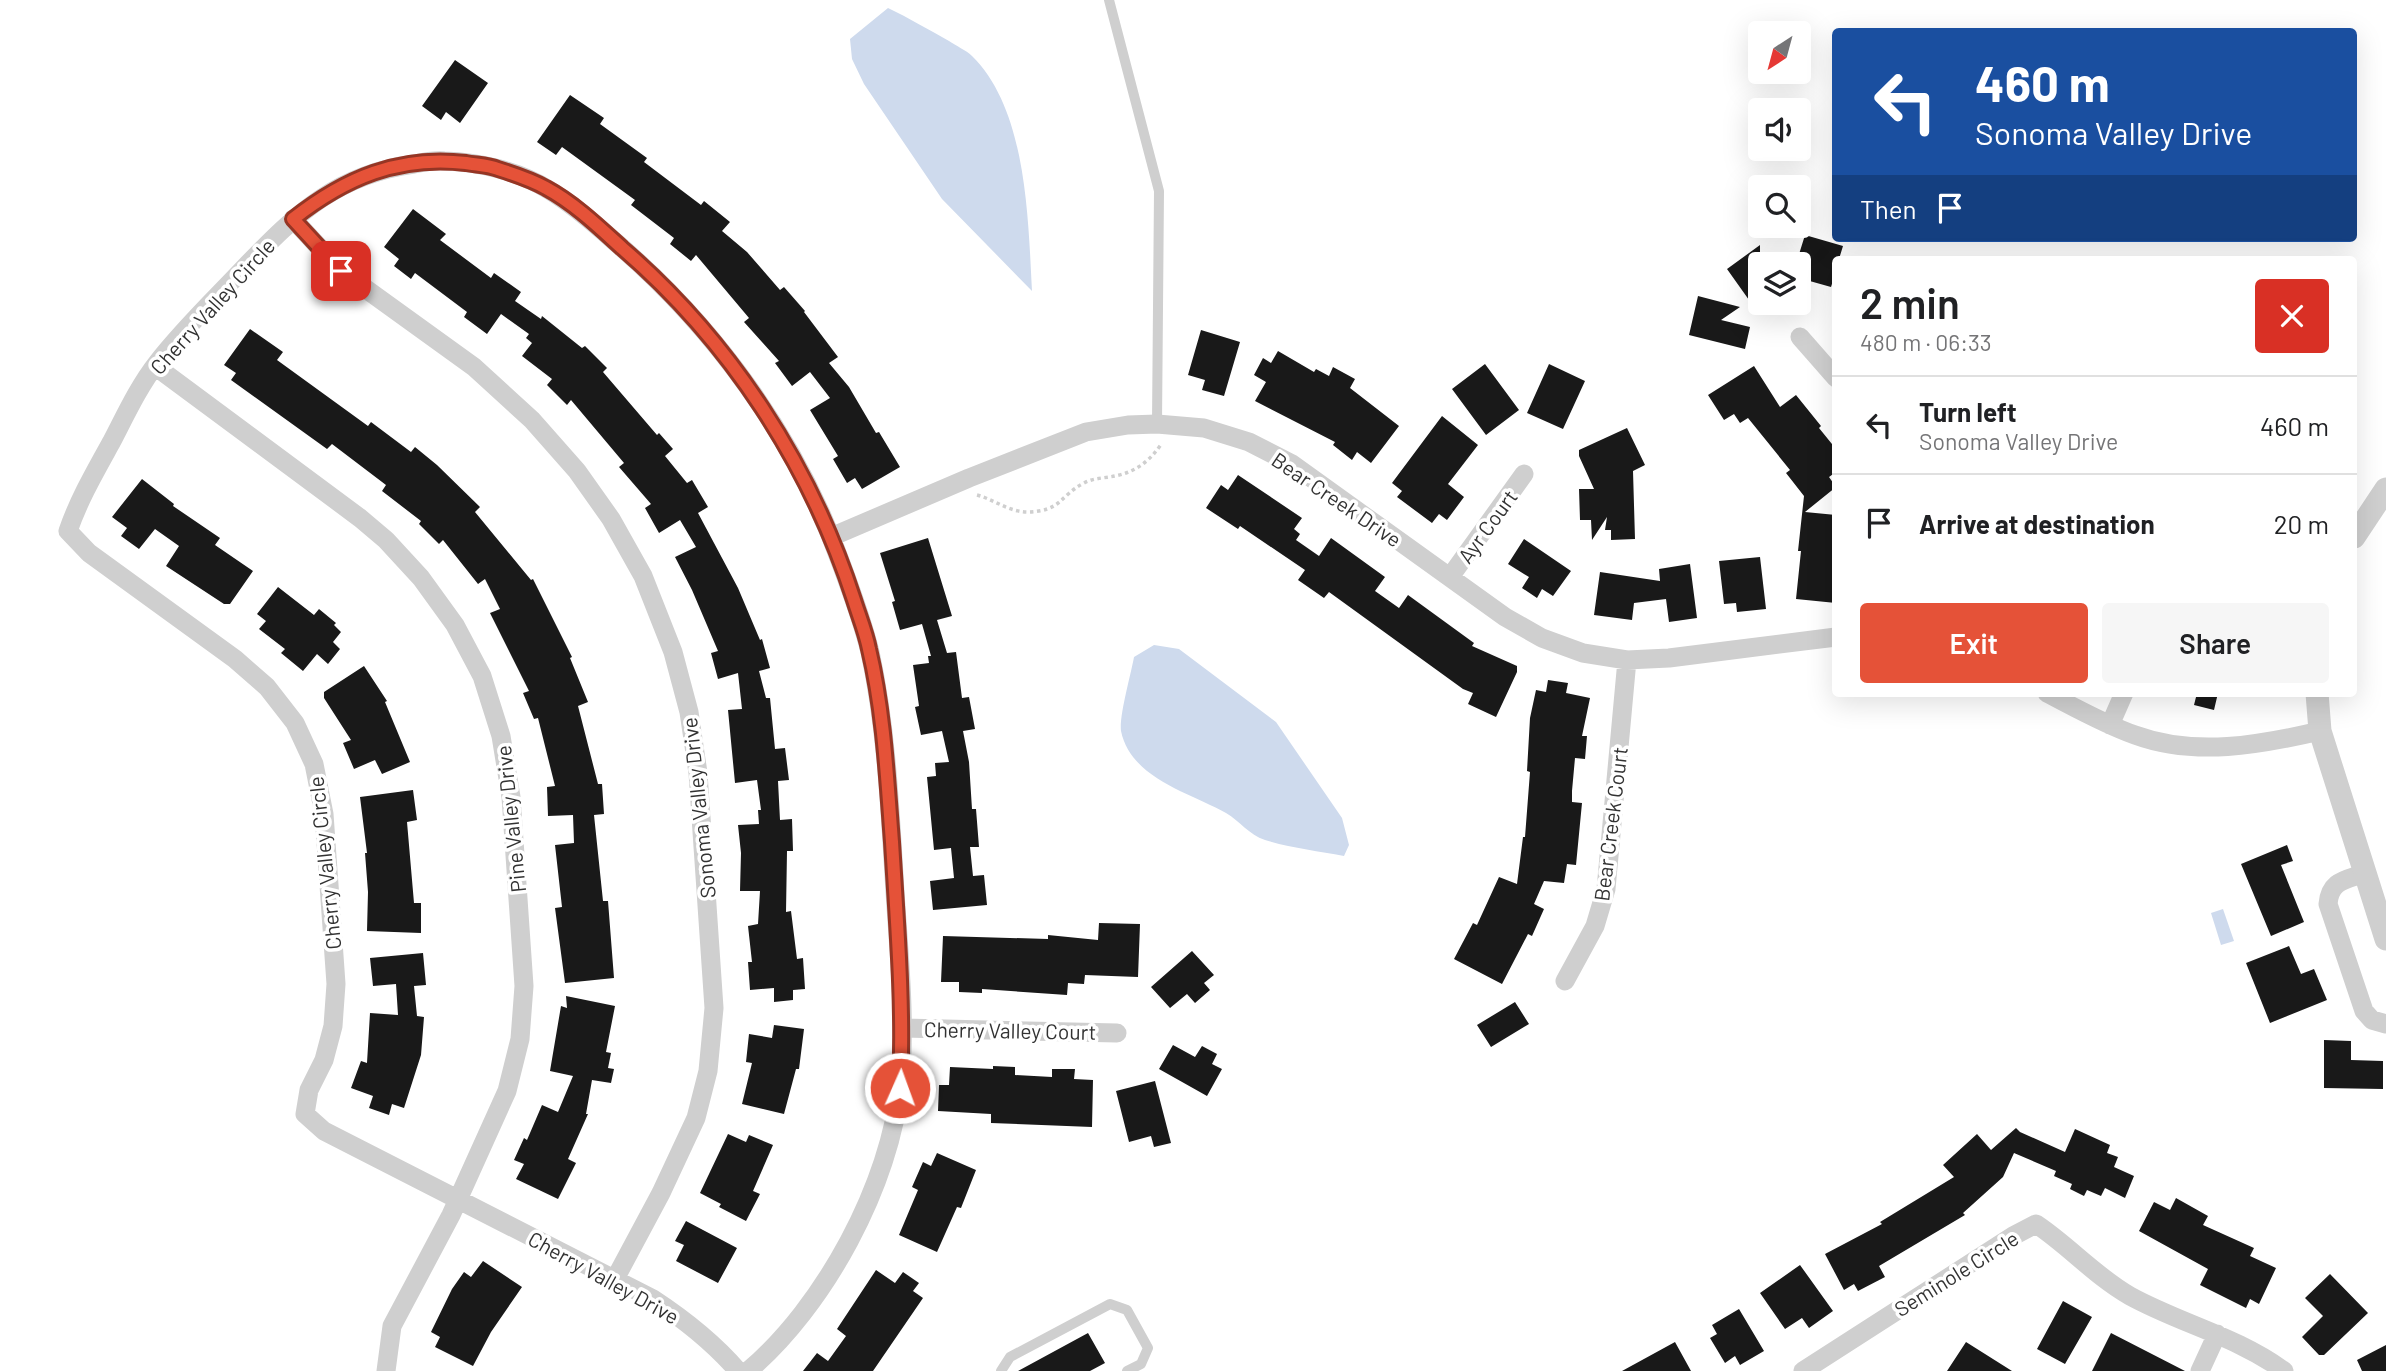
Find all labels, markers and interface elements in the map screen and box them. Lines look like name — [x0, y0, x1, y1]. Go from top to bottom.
north arrow — [1748, 21, 1811, 84]
map controls — [1748, 21, 1811, 315]
text: 460 m — [1975, 53, 2110, 112]
icon: left — [1860, 56, 1951, 147]
button: sound — [1748, 98, 1811, 161]
text: Sonoma Valley Drive — [1975, 113, 2252, 151]
button: search — [1748, 175, 1811, 238]
icon: arrive — [1931, 189, 1969, 227]
text: Then — [1860, 193, 1917, 224]
street label: Cherry Valley Circle — [144, 233, 280, 379]
pin — [311, 241, 371, 301]
icon: arrive — [322, 252, 360, 290]
button: layers — [1748, 252, 1811, 315]
text: 2 min — [1860, 277, 1960, 327]
button: close — [2255, 279, 2329, 353]
text: 480 m · 06:33 — [1860, 328, 1992, 356]
text: Turn left — [1919, 396, 2017, 427]
icon: left — [1860, 406, 1898, 444]
text: 460 m — [2260, 410, 2329, 441]
text: Sonoma Valley Drive — [1919, 427, 2118, 455]
street label: Bear Creek Drive — [1267, 446, 1407, 552]
street label: Ayr Court — [1452, 484, 1522, 568]
icon: arrive — [1860, 504, 1898, 542]
text: Arrive at destination — [1919, 508, 2155, 539]
text: 20 m — [2274, 508, 2329, 539]
button: Exit — [1860, 603, 2088, 683]
button: Share — [2102, 603, 2329, 683]
street label: Sonoma Valley Drive — [676, 716, 720, 900]
street label: Pine Valley Drive — [490, 744, 530, 894]
street label: Bear Creek Court — [1588, 745, 1632, 903]
street label: Cherry Valley Circle — [302, 775, 346, 951]
street label: Cherry Valley Court — [924, 1016, 1096, 1044]
position arrow — [863, 1051, 937, 1125]
street label: Cherry Valley Drive — [524, 1225, 684, 1329]
street label: Seminole Circle — [1889, 1225, 2023, 1321]

